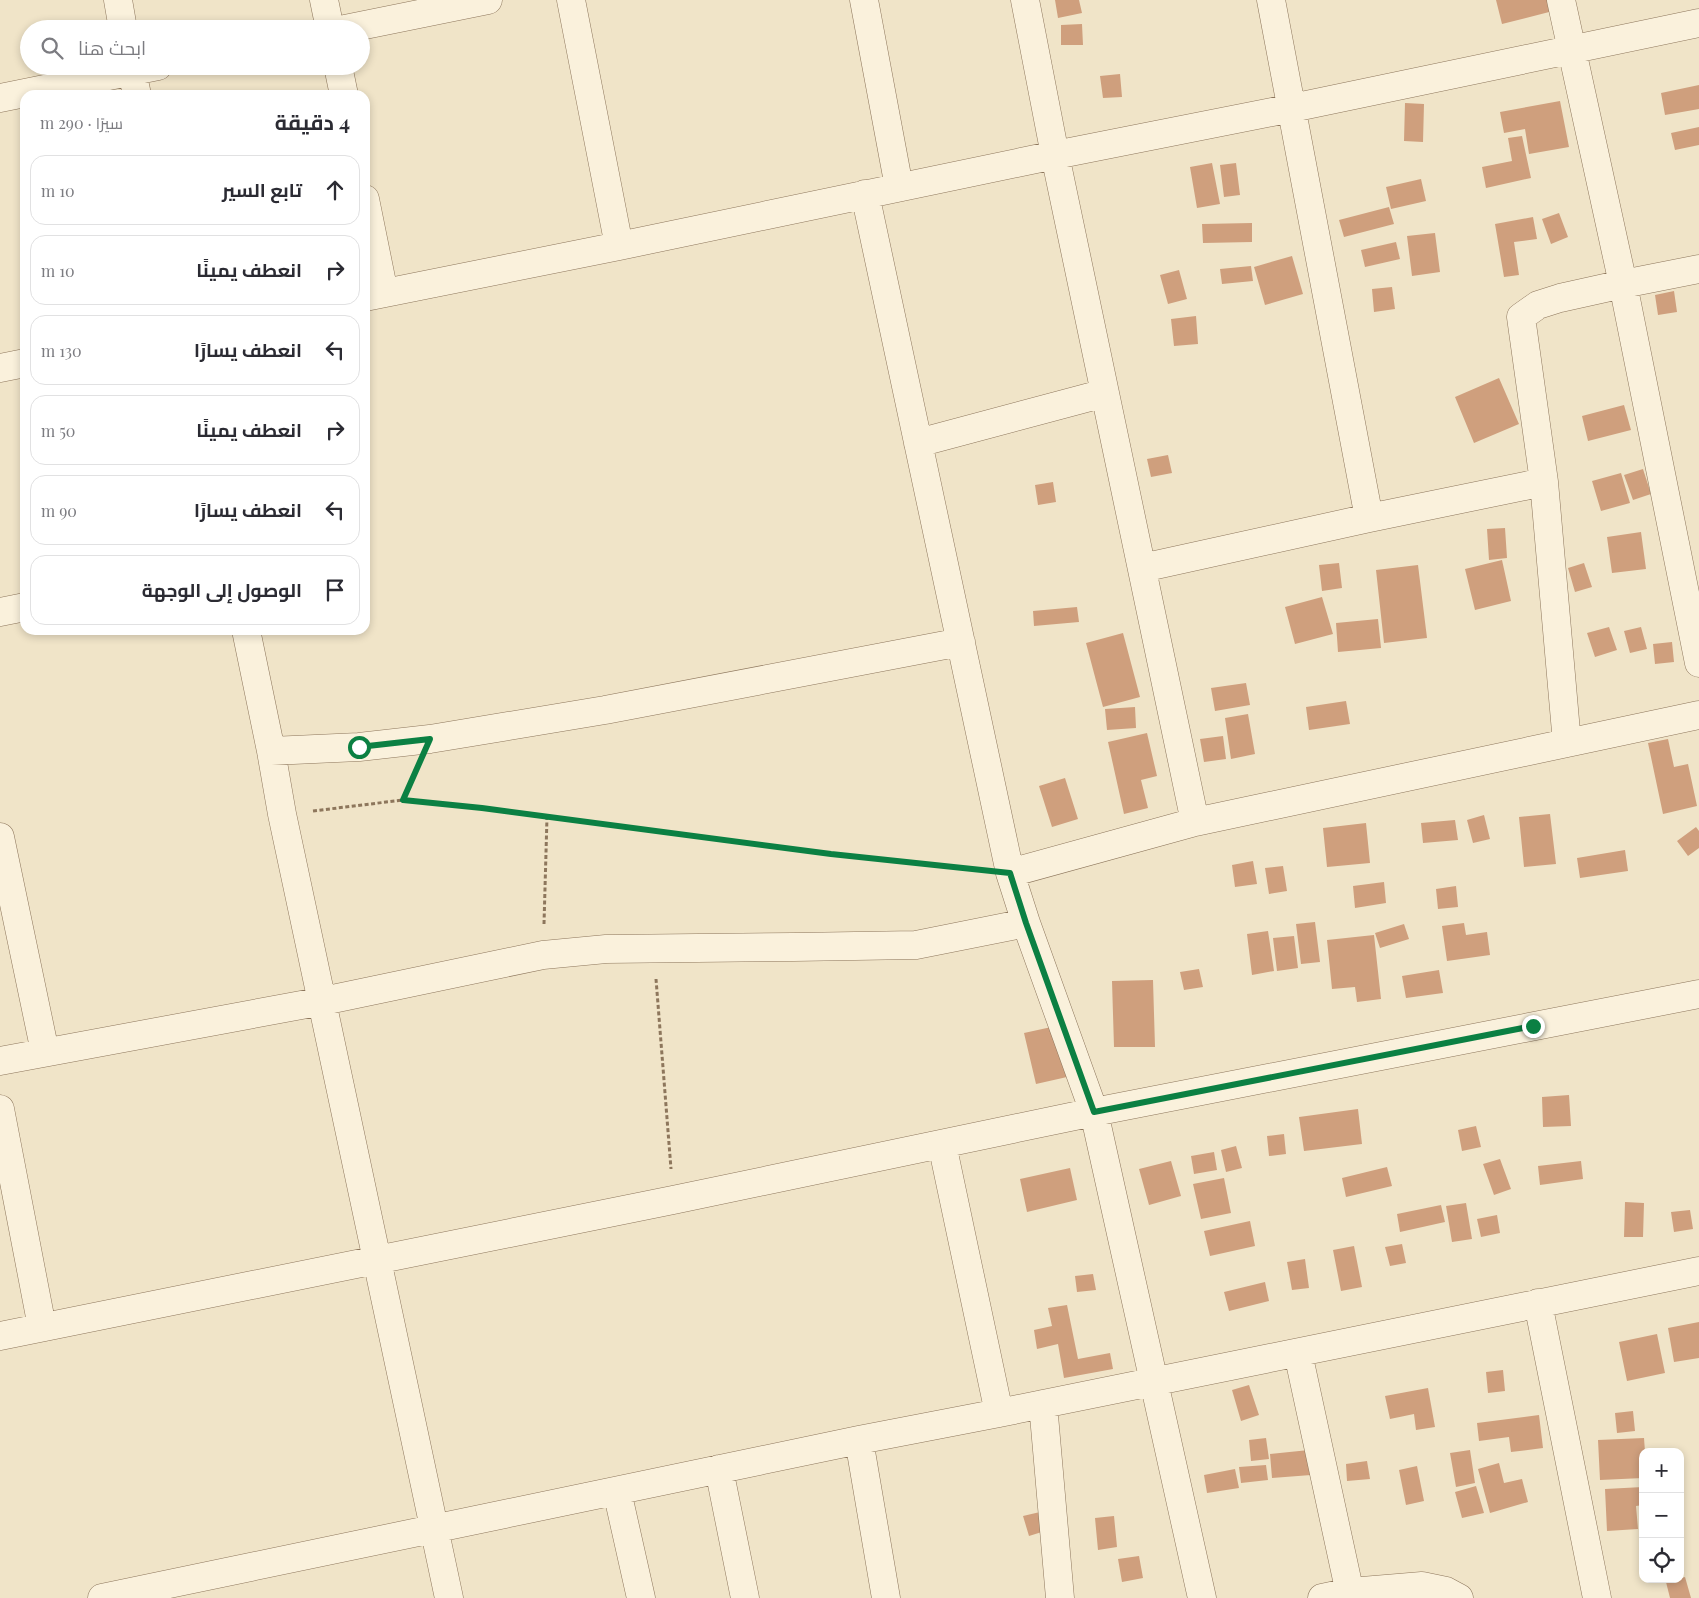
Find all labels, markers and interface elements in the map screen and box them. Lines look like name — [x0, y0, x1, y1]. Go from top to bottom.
search box — [20, 20, 370, 75]
icon: search — [38, 34, 66, 62]
text: ابحث هنا — [78, 34, 146, 60]
text: 4 دقيقة — [275, 107, 350, 135]
text: سيرًا · 290 m — [40, 112, 123, 133]
text: تابع السير — [222, 176, 302, 202]
icon: ahead — [321, 176, 349, 204]
text: 10 m — [41, 180, 75, 201]
text: انعطف يمينًا — [196, 256, 302, 282]
icon: right — [321, 256, 349, 284]
text: 10 m — [41, 260, 75, 281]
text: انعطف يسارًا — [194, 336, 302, 362]
icon: left — [321, 336, 349, 364]
text: 130 m — [41, 340, 82, 361]
text: انعطف يمينًا — [196, 416, 302, 442]
icon: right — [321, 416, 349, 444]
text: 50 m — [41, 420, 75, 441]
text: انعطف يسارًا — [194, 496, 302, 522]
icon: left — [321, 496, 349, 524]
text: 90 m — [41, 500, 77, 521]
text: الوصول إلى الوجهة — [142, 576, 302, 602]
icon: arrive — [321, 576, 349, 604]
route start — [348, 736, 371, 759]
route end — [1522, 1015, 1545, 1038]
map controls — [1639, 1448, 1684, 1583]
button: + — [1639, 1448, 1684, 1493]
button: − — [1639, 1493, 1684, 1538]
button: locate — [1639, 1538, 1684, 1583]

